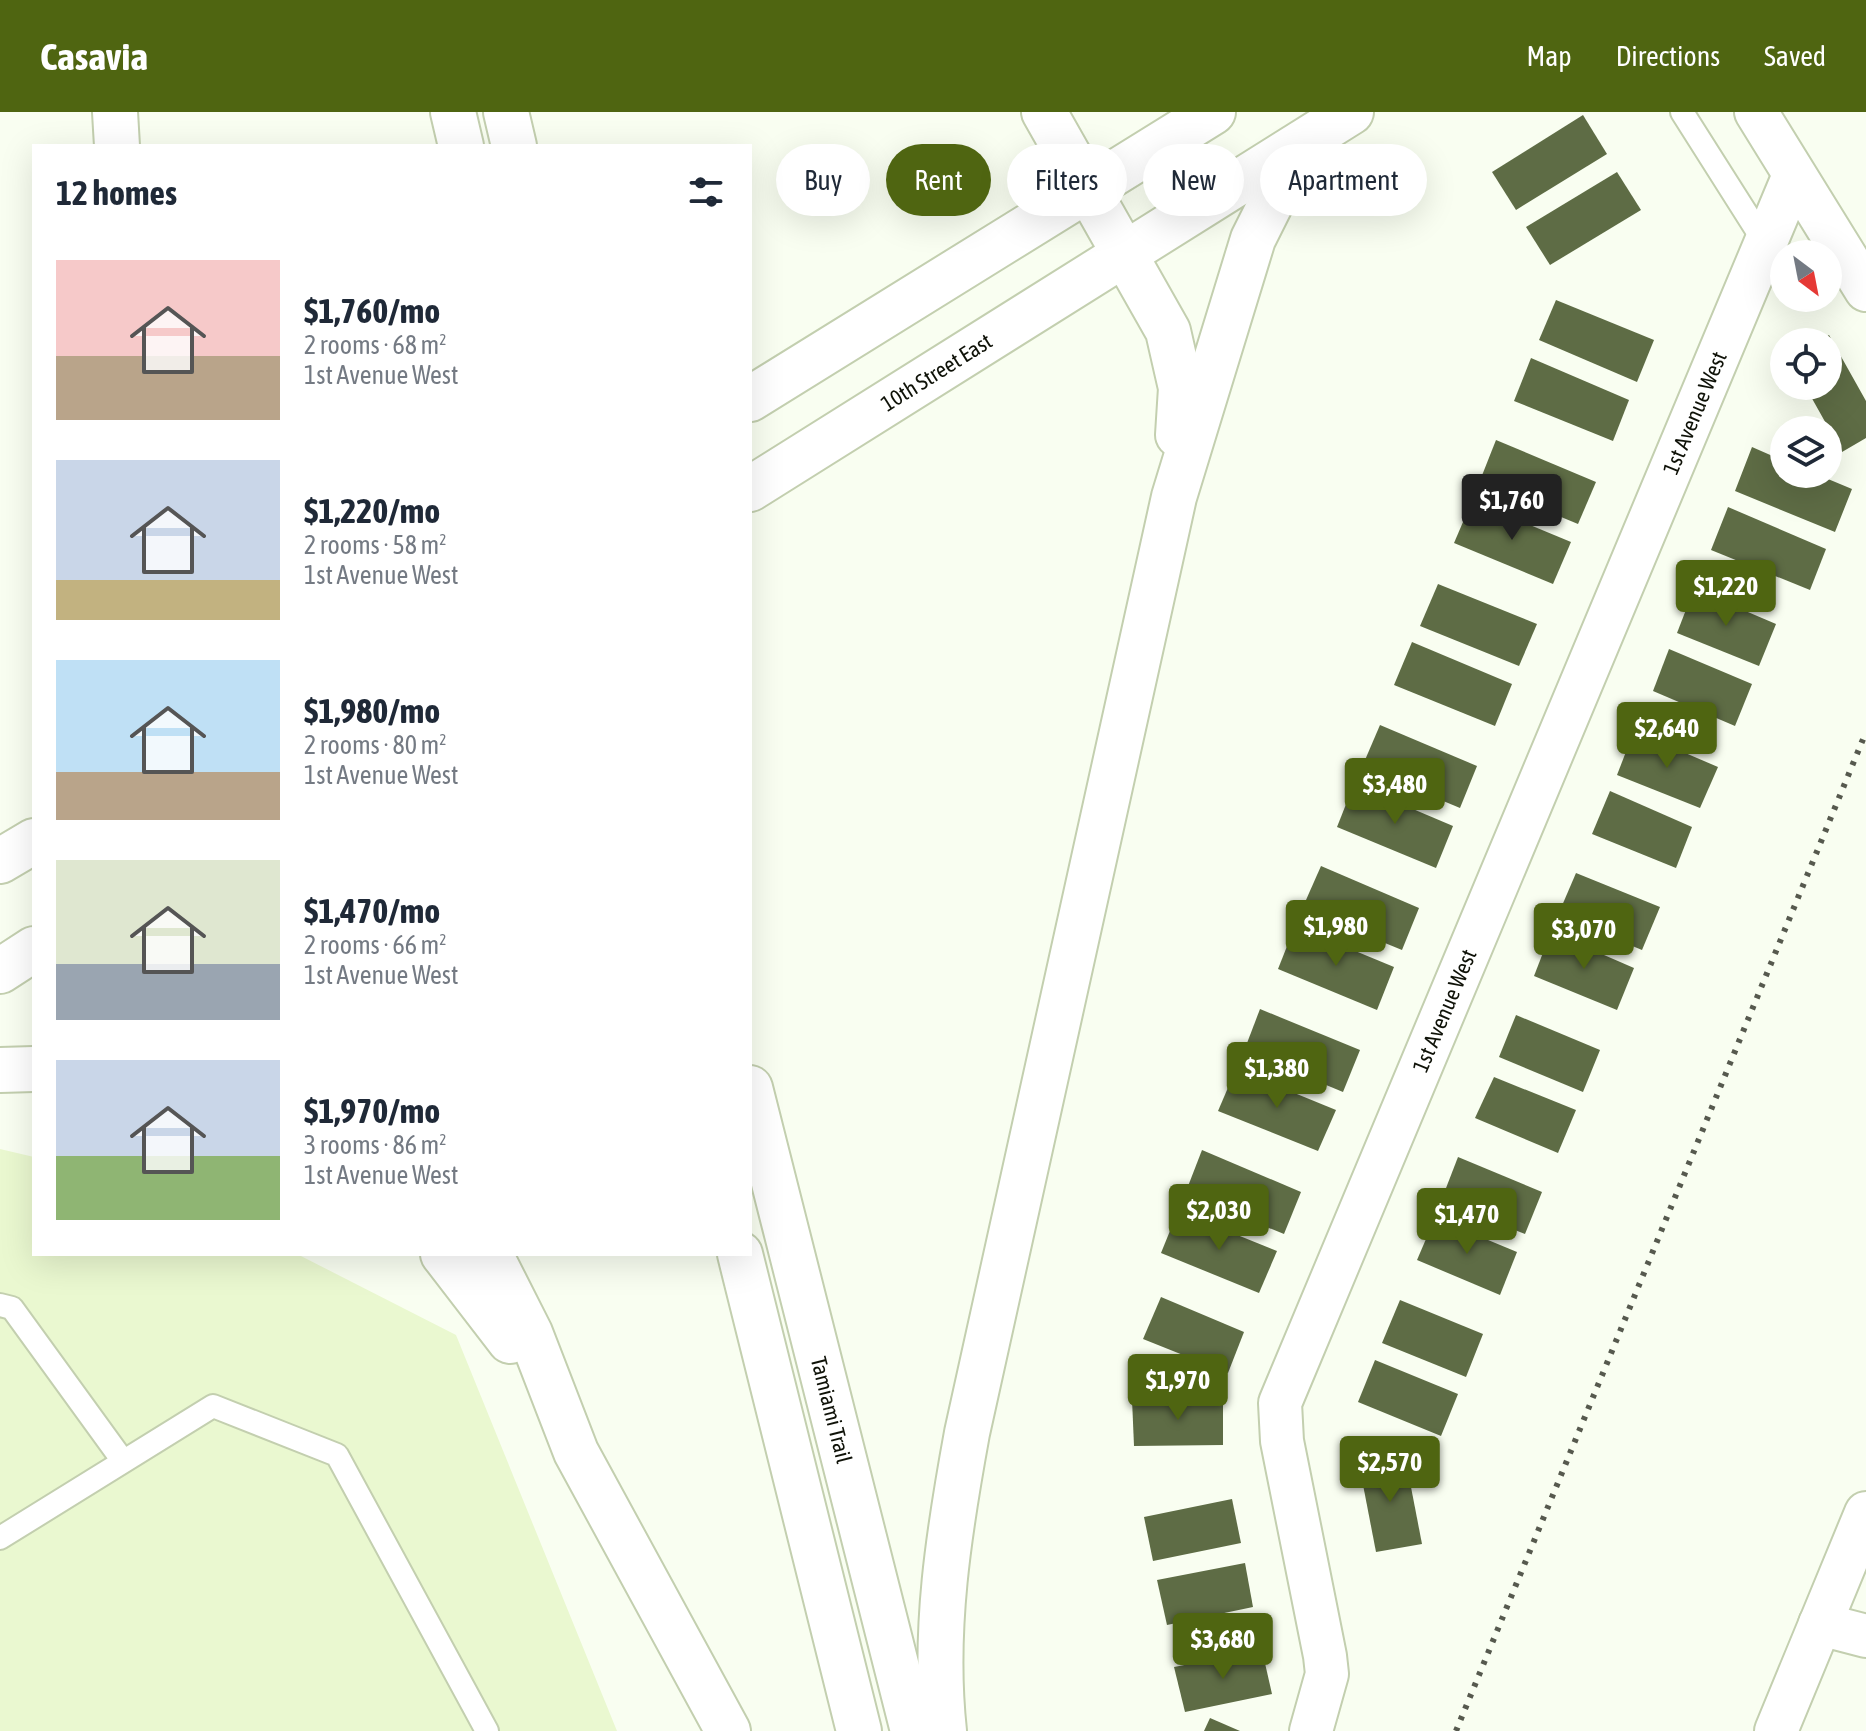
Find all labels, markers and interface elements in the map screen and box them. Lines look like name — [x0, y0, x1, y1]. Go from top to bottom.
text: Casavia — [40, 35, 148, 78]
text: Map — [1527, 40, 1572, 72]
text: Directions — [1616, 40, 1720, 72]
text: Saved — [1764, 40, 1826, 72]
chip: Buy — [776, 144, 870, 216]
chip: Rent — [886, 144, 991, 216]
chip: Filters — [1007, 144, 1127, 216]
chip: New — [1143, 144, 1244, 216]
chip: Apartment — [1260, 144, 1427, 216]
icon: filters — [684, 170, 728, 214]
text: 12 homes — [56, 173, 177, 212]
north arrow — [1770, 240, 1842, 312]
map controls — [1770, 240, 1842, 488]
text: $1,760/mo — [304, 291, 440, 330]
icon: home — [120, 292, 216, 388]
street label: 10th Street East — [876, 328, 997, 417]
button: locate — [1770, 328, 1842, 400]
text: 2 rooms · 68 m² — [304, 330, 446, 360]
street label: 1st Avenue West — [1657, 347, 1732, 478]
text: 1st Avenue West — [304, 360, 459, 390]
button: layers — [1770, 416, 1842, 488]
pin: $1,760 — [1447, 474, 1577, 542]
text: $1,760 — [1480, 485, 1544, 515]
text: $1,220/mo — [304, 491, 440, 530]
icon: home — [120, 492, 216, 588]
text: 2 rooms · 58 m² — [304, 530, 446, 560]
text: 1st Avenue West — [304, 560, 459, 590]
pin: $1,220 — [1661, 560, 1791, 628]
text: $1,220 — [1694, 571, 1758, 601]
text: $1,980/mo — [304, 691, 440, 730]
icon: home — [120, 692, 216, 788]
pin: $2,640 — [1602, 702, 1732, 770]
text: $2,640 — [1635, 713, 1699, 743]
text: 2 rooms · 80 m² — [304, 730, 446, 760]
pin: $3,480 — [1330, 758, 1460, 826]
text: 1st Avenue West — [304, 760, 459, 790]
text: $3,480 — [1363, 769, 1427, 799]
text: $1,470/mo — [304, 891, 440, 930]
icon: home — [120, 892, 216, 988]
pin: $1,980 — [1271, 900, 1401, 968]
pin: $3,070 — [1519, 903, 1649, 971]
text: $1,980 — [1304, 911, 1368, 941]
text: $3,070 — [1552, 914, 1616, 944]
text: 2 rooms · 66 m² — [304, 930, 446, 960]
street label: 1st Avenue West — [1407, 945, 1481, 1076]
text: 1st Avenue West — [304, 960, 459, 990]
pin: $1,380 — [1212, 1042, 1342, 1110]
text: $1,380 — [1245, 1053, 1309, 1083]
text: $1,970/mo — [304, 1091, 440, 1130]
icon: home — [120, 1092, 216, 1188]
text: 3 rooms · 86 m² — [304, 1130, 446, 1160]
text: 1st Avenue West — [304, 1160, 459, 1190]
pin: $2,030 — [1154, 1184, 1284, 1252]
pin: $1,470 — [1402, 1188, 1532, 1256]
text: $2,030 — [1187, 1195, 1251, 1225]
text: $1,470 — [1435, 1199, 1499, 1229]
street label: Tamiami Trail — [806, 1354, 858, 1466]
pin: $1,970 — [1113, 1354, 1243, 1422]
text: $1,970 — [1146, 1365, 1210, 1395]
pin: $2,570 — [1325, 1436, 1455, 1504]
text: $2,570 — [1358, 1447, 1422, 1477]
pin: $3,680 — [1158, 1613, 1288, 1681]
text: $3,680 — [1191, 1624, 1255, 1654]

